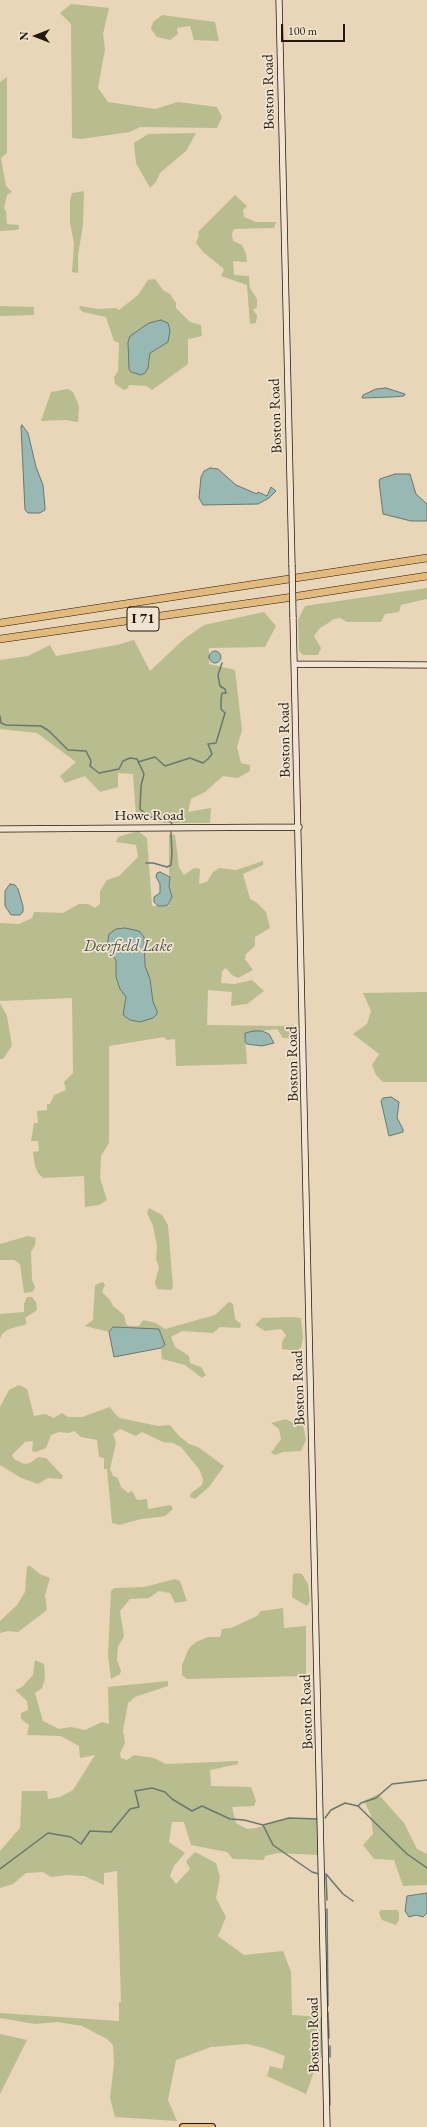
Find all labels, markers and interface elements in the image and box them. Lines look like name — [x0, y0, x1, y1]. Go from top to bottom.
north arrow — [16, 16, 56, 56]
scale bar — [283, 16, 347, 42]
text: 100 m — [288, 23, 317, 39]
text: N — [17, 32, 31, 40]
street label: Boston Road — [259, 54, 279, 130]
street label: Boston Road — [266, 378, 286, 454]
road number: I 71 — [127, 607, 159, 631]
street label: Boston Road — [275, 702, 295, 778]
street label: Howe Road — [114, 807, 184, 825]
water label: Deerfield Lake — [84, 937, 172, 957]
street label: Boston Road — [283, 1026, 303, 1102]
street label: Boston Road — [289, 1350, 309, 1426]
street label: Boston Road — [297, 1674, 317, 1750]
street label: Boston Road — [304, 1997, 324, 2073]

